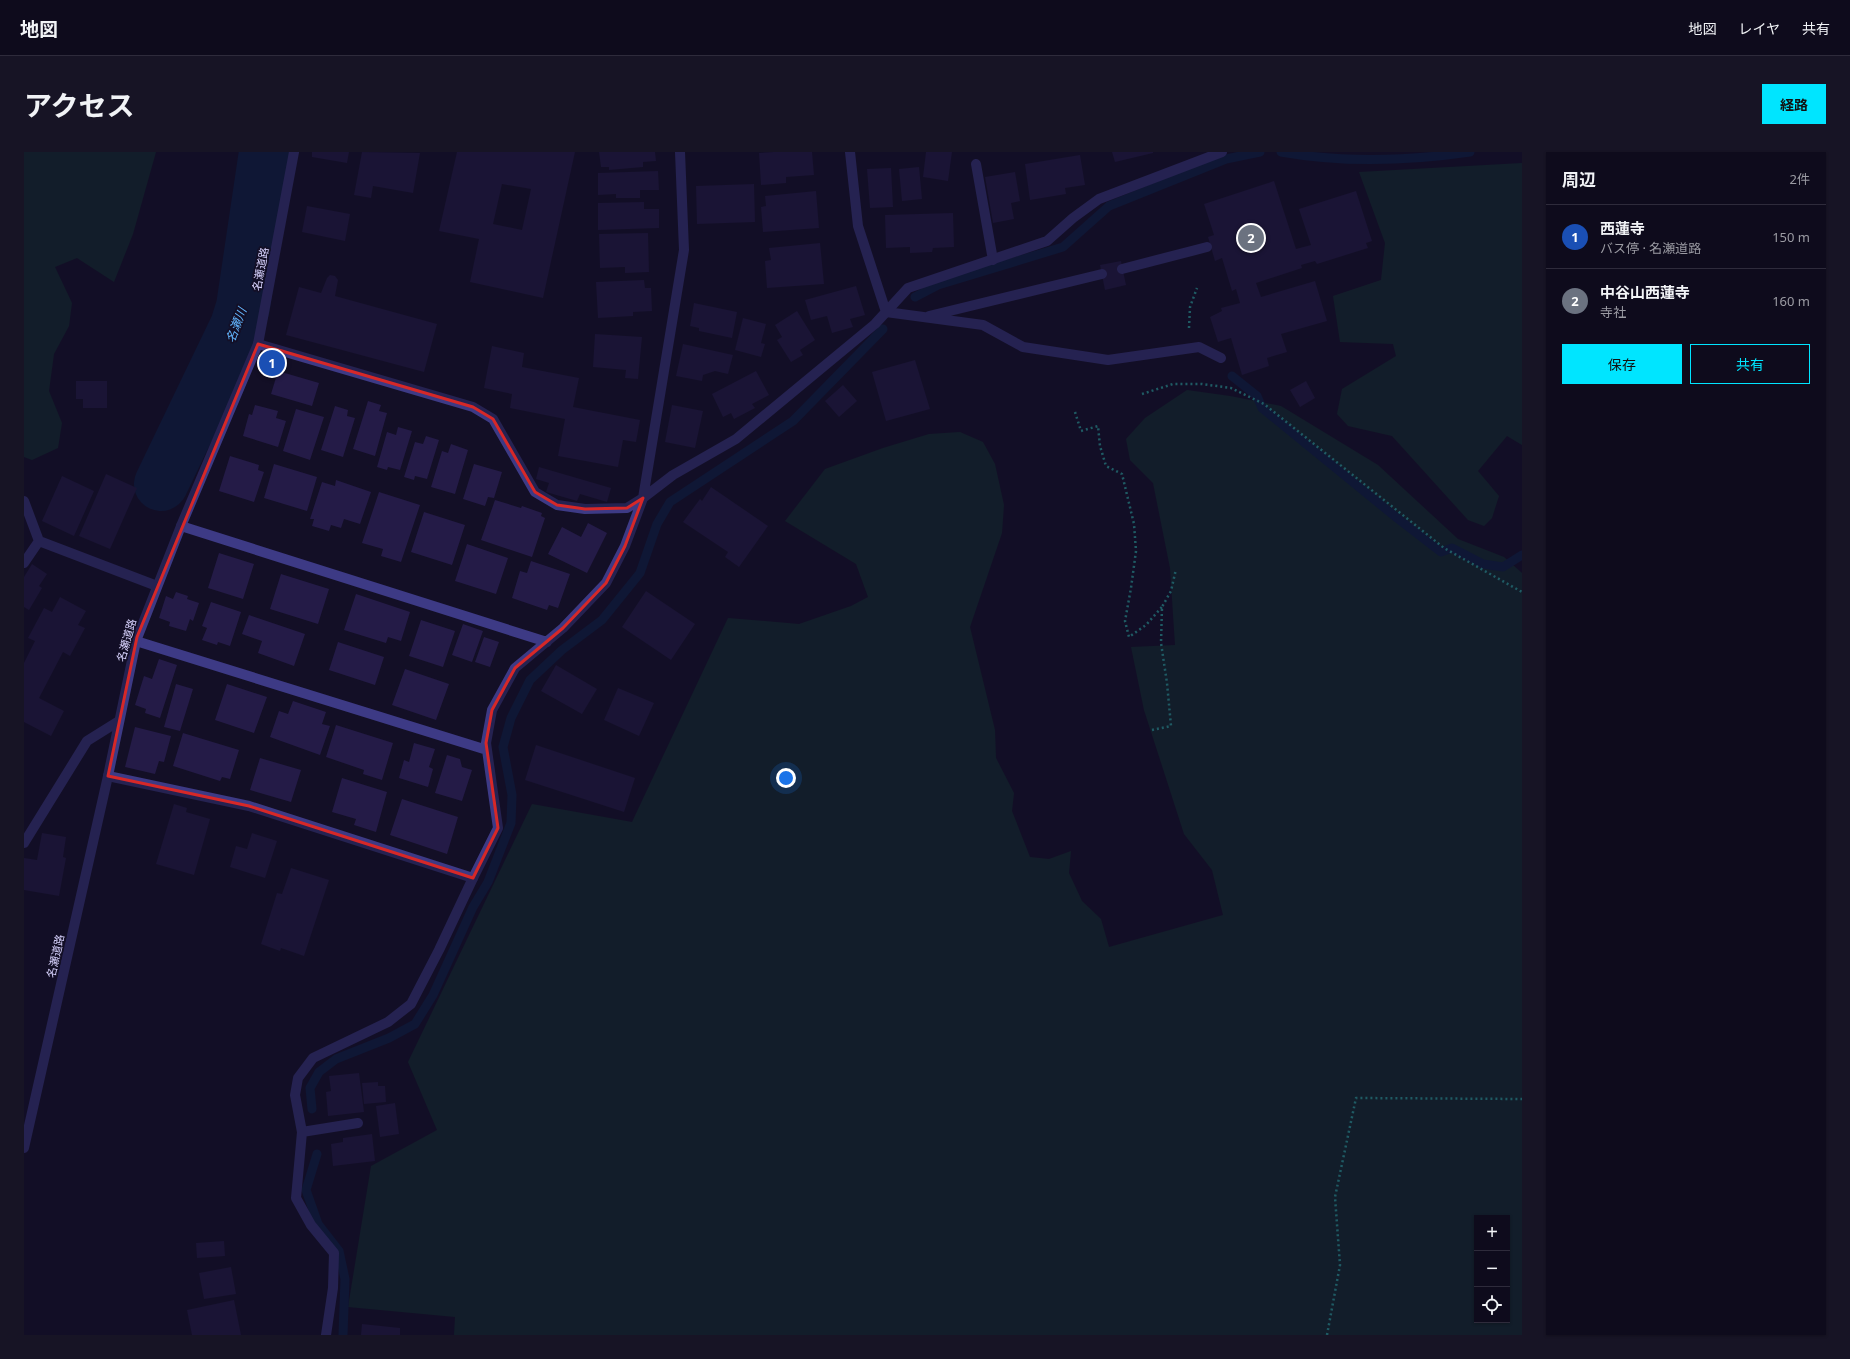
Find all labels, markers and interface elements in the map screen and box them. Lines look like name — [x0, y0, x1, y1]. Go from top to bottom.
text: 地図 — [20, 16, 58, 42]
text: 地図 — [1688, 19, 1716, 38]
text: レイヤ — [1738, 19, 1780, 38]
text: 共有 — [1802, 19, 1830, 38]
button: 経路 — [1762, 84, 1826, 124]
text: アクセス — [24, 86, 135, 124]
text: 周辺 — [1562, 168, 1596, 191]
text: 2件 — [1790, 170, 1810, 188]
text: 西蓮寺 — [1600, 218, 1645, 238]
pin: 2 — [1238, 223, 1264, 253]
text: 1 — [1571, 228, 1579, 246]
text: 150 m — [1772, 228, 1810, 246]
text: バス停 · 名瀬道路 — [1600, 239, 1701, 257]
street label: 名瀬道路 — [248, 246, 272, 292]
text: 中谷山西蓮寺 — [1600, 282, 1690, 302]
text: 2 — [1571, 292, 1579, 310]
text: 160 m — [1772, 292, 1810, 310]
water label: 名瀬川 — [222, 303, 251, 345]
text: 寺社 — [1600, 303, 1626, 321]
button: 保存 — [1562, 344, 1682, 384]
button: 共有 — [1690, 344, 1810, 384]
pin: 1 — [259, 348, 285, 378]
street label: 名瀬道路 — [113, 617, 139, 663]
your location — [776, 768, 796, 788]
street label: 名瀬道路 — [43, 933, 67, 979]
map controls — [1474, 1215, 1510, 1323]
button: + — [1474, 1215, 1510, 1251]
button: − — [1474, 1251, 1510, 1287]
button: locate — [1474, 1287, 1510, 1323]

